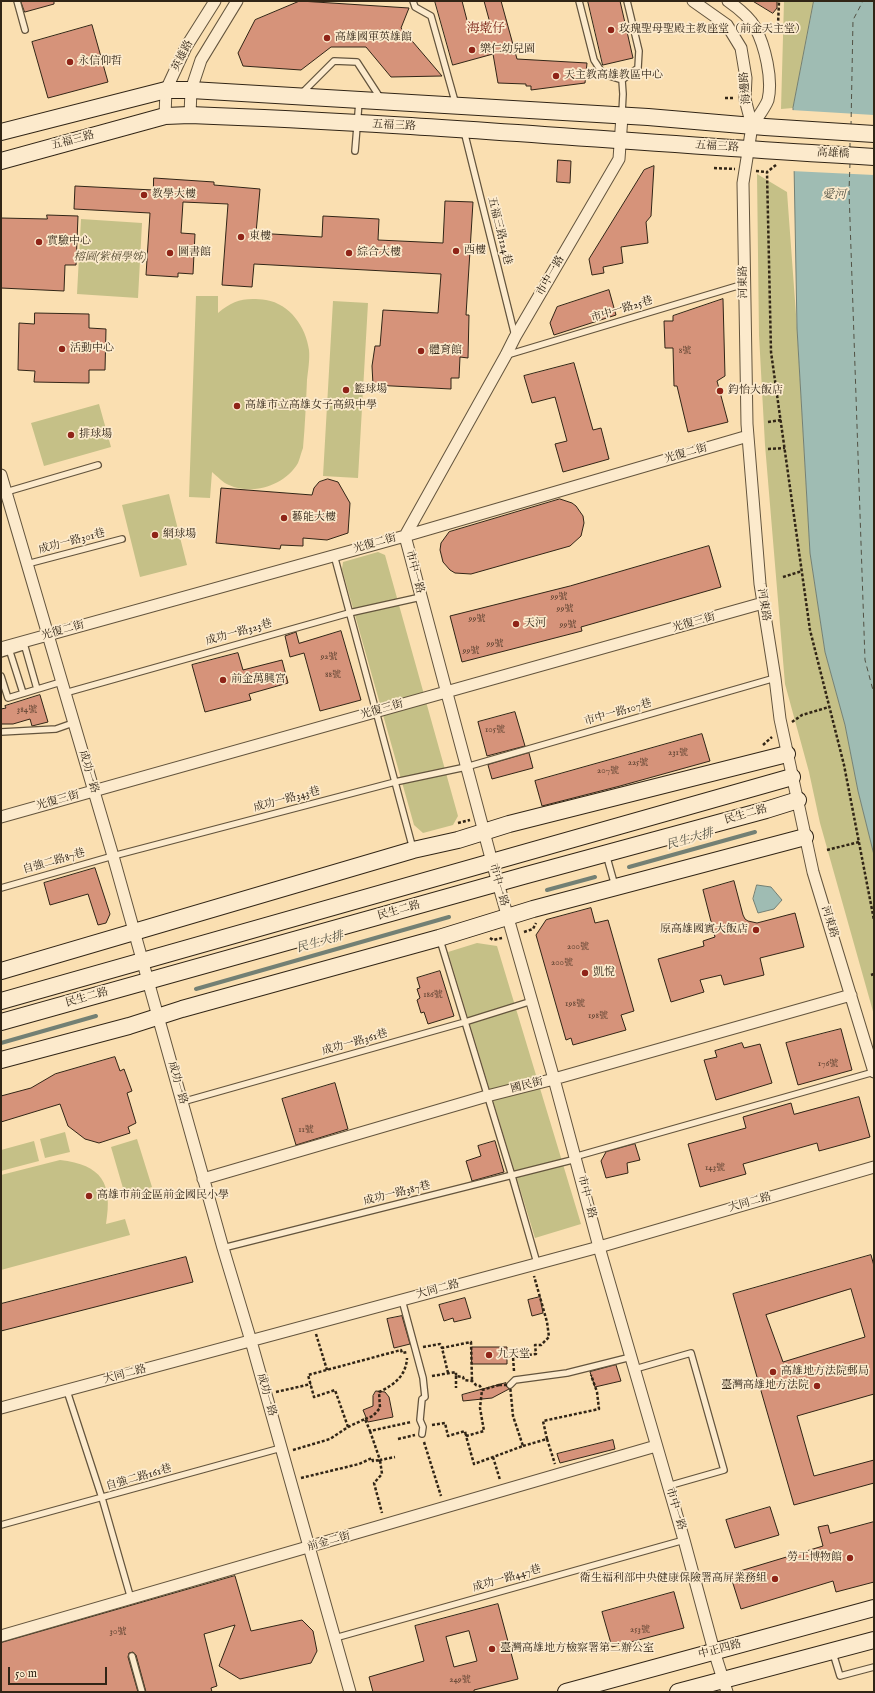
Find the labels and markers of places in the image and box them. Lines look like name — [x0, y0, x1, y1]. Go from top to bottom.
place label: 玫瑰聖母聖殿主教座堂（前金天主堂） — [619, 23, 806, 37]
marker: 玫瑰聖母聖殿主教座堂（前金天主堂） — [606, 25, 616, 35]
place label: 高雄國軍英雄館 — [335, 31, 412, 45]
marker: 高雄國軍英雄館 — [322, 33, 332, 43]
place label: 樂仁幼兒園 — [480, 43, 535, 57]
marker: 樂仁幼兒園 — [467, 45, 477, 55]
place label: 永信仰哲 — [78, 55, 122, 69]
marker: 永信仰哲 — [65, 57, 75, 67]
place label: 天主教高雄教區中心 — [564, 69, 663, 83]
marker: 天主教高雄教區中心 — [551, 71, 561, 81]
place label: 教學大樓 — [152, 188, 196, 202]
marker: 教學大樓 — [139, 190, 149, 200]
place label: 東樓 — [249, 230, 271, 244]
marker: 東樓 — [236, 232, 246, 242]
place label: 實驗中心 — [47, 235, 91, 249]
marker: 實驗中心 — [34, 237, 44, 247]
place label: 西樓 — [464, 244, 486, 258]
place label: 圖書館 — [178, 246, 211, 260]
place label: 綜合大樓 — [357, 246, 401, 260]
marker: 西樓 — [451, 246, 461, 256]
marker: 圖書館 — [165, 248, 175, 258]
marker: 綜合大樓 — [344, 248, 354, 258]
place label: 活動中心 — [70, 342, 114, 356]
marker: 活動中心 — [57, 344, 67, 354]
place label: 體育館 — [429, 344, 462, 358]
marker: 體育館 — [416, 346, 426, 356]
place label: 籃球場 — [354, 383, 387, 397]
place label: 鈞怡大飯店 — [728, 384, 783, 398]
marker: 籃球場 — [341, 385, 351, 395]
marker: 鈞怡大飯店 — [715, 386, 725, 396]
place label: 高雄市立高雄女子高級中學 — [245, 399, 377, 413]
marker: 高雄市立高雄女子高級中學 — [232, 401, 242, 411]
place label: 排球場 — [79, 428, 112, 442]
marker: 排球場 — [66, 430, 76, 440]
place label: 藝能大樓 — [292, 511, 336, 525]
marker: 藝能大樓 — [279, 513, 289, 523]
place label: 網球場 — [163, 528, 196, 542]
marker: 網球場 — [150, 530, 160, 540]
place label: 天河 — [524, 617, 546, 631]
marker: 天河 — [511, 619, 521, 629]
place label: 前金萬興宮 — [231, 673, 286, 687]
marker: 前金萬興宮 — [218, 675, 228, 685]
place label: 原高雄國賓大飯店 — [660, 923, 748, 937]
marker: 原高雄國賓大飯店 — [751, 925, 761, 935]
place label: 凱悅 — [593, 966, 615, 980]
marker: 凱悅 — [580, 968, 590, 978]
place label: 高雄市前金區前金國民小學 — [97, 1189, 229, 1203]
marker: 高雄市前金區前金國民小學 — [84, 1191, 94, 1201]
place label: 九天堂 — [497, 1348, 530, 1362]
marker: 九天堂 — [484, 1350, 494, 1360]
place label: 高雄地方法院郵局 — [781, 1365, 869, 1379]
marker: 高雄地方法院郵局 — [768, 1367, 778, 1377]
place label: 臺灣高雄地方法院 — [721, 1379, 809, 1393]
marker: 臺灣高雄地方法院 — [812, 1381, 822, 1391]
place label: 勞工博物館 — [787, 1551, 842, 1565]
marker: 勞工博物館 — [845, 1553, 855, 1563]
place label: 衛生福利部中央健康保險署高屏業務組 — [580, 1572, 767, 1586]
marker: 衛生福利部中央健康保險署高屏業務組 — [770, 1574, 780, 1584]
place label: 臺灣高雄地方檢察署第二辦公室 — [500, 1642, 654, 1656]
marker: 臺灣高雄地方檢察署第二辦公室 — [487, 1644, 497, 1654]

